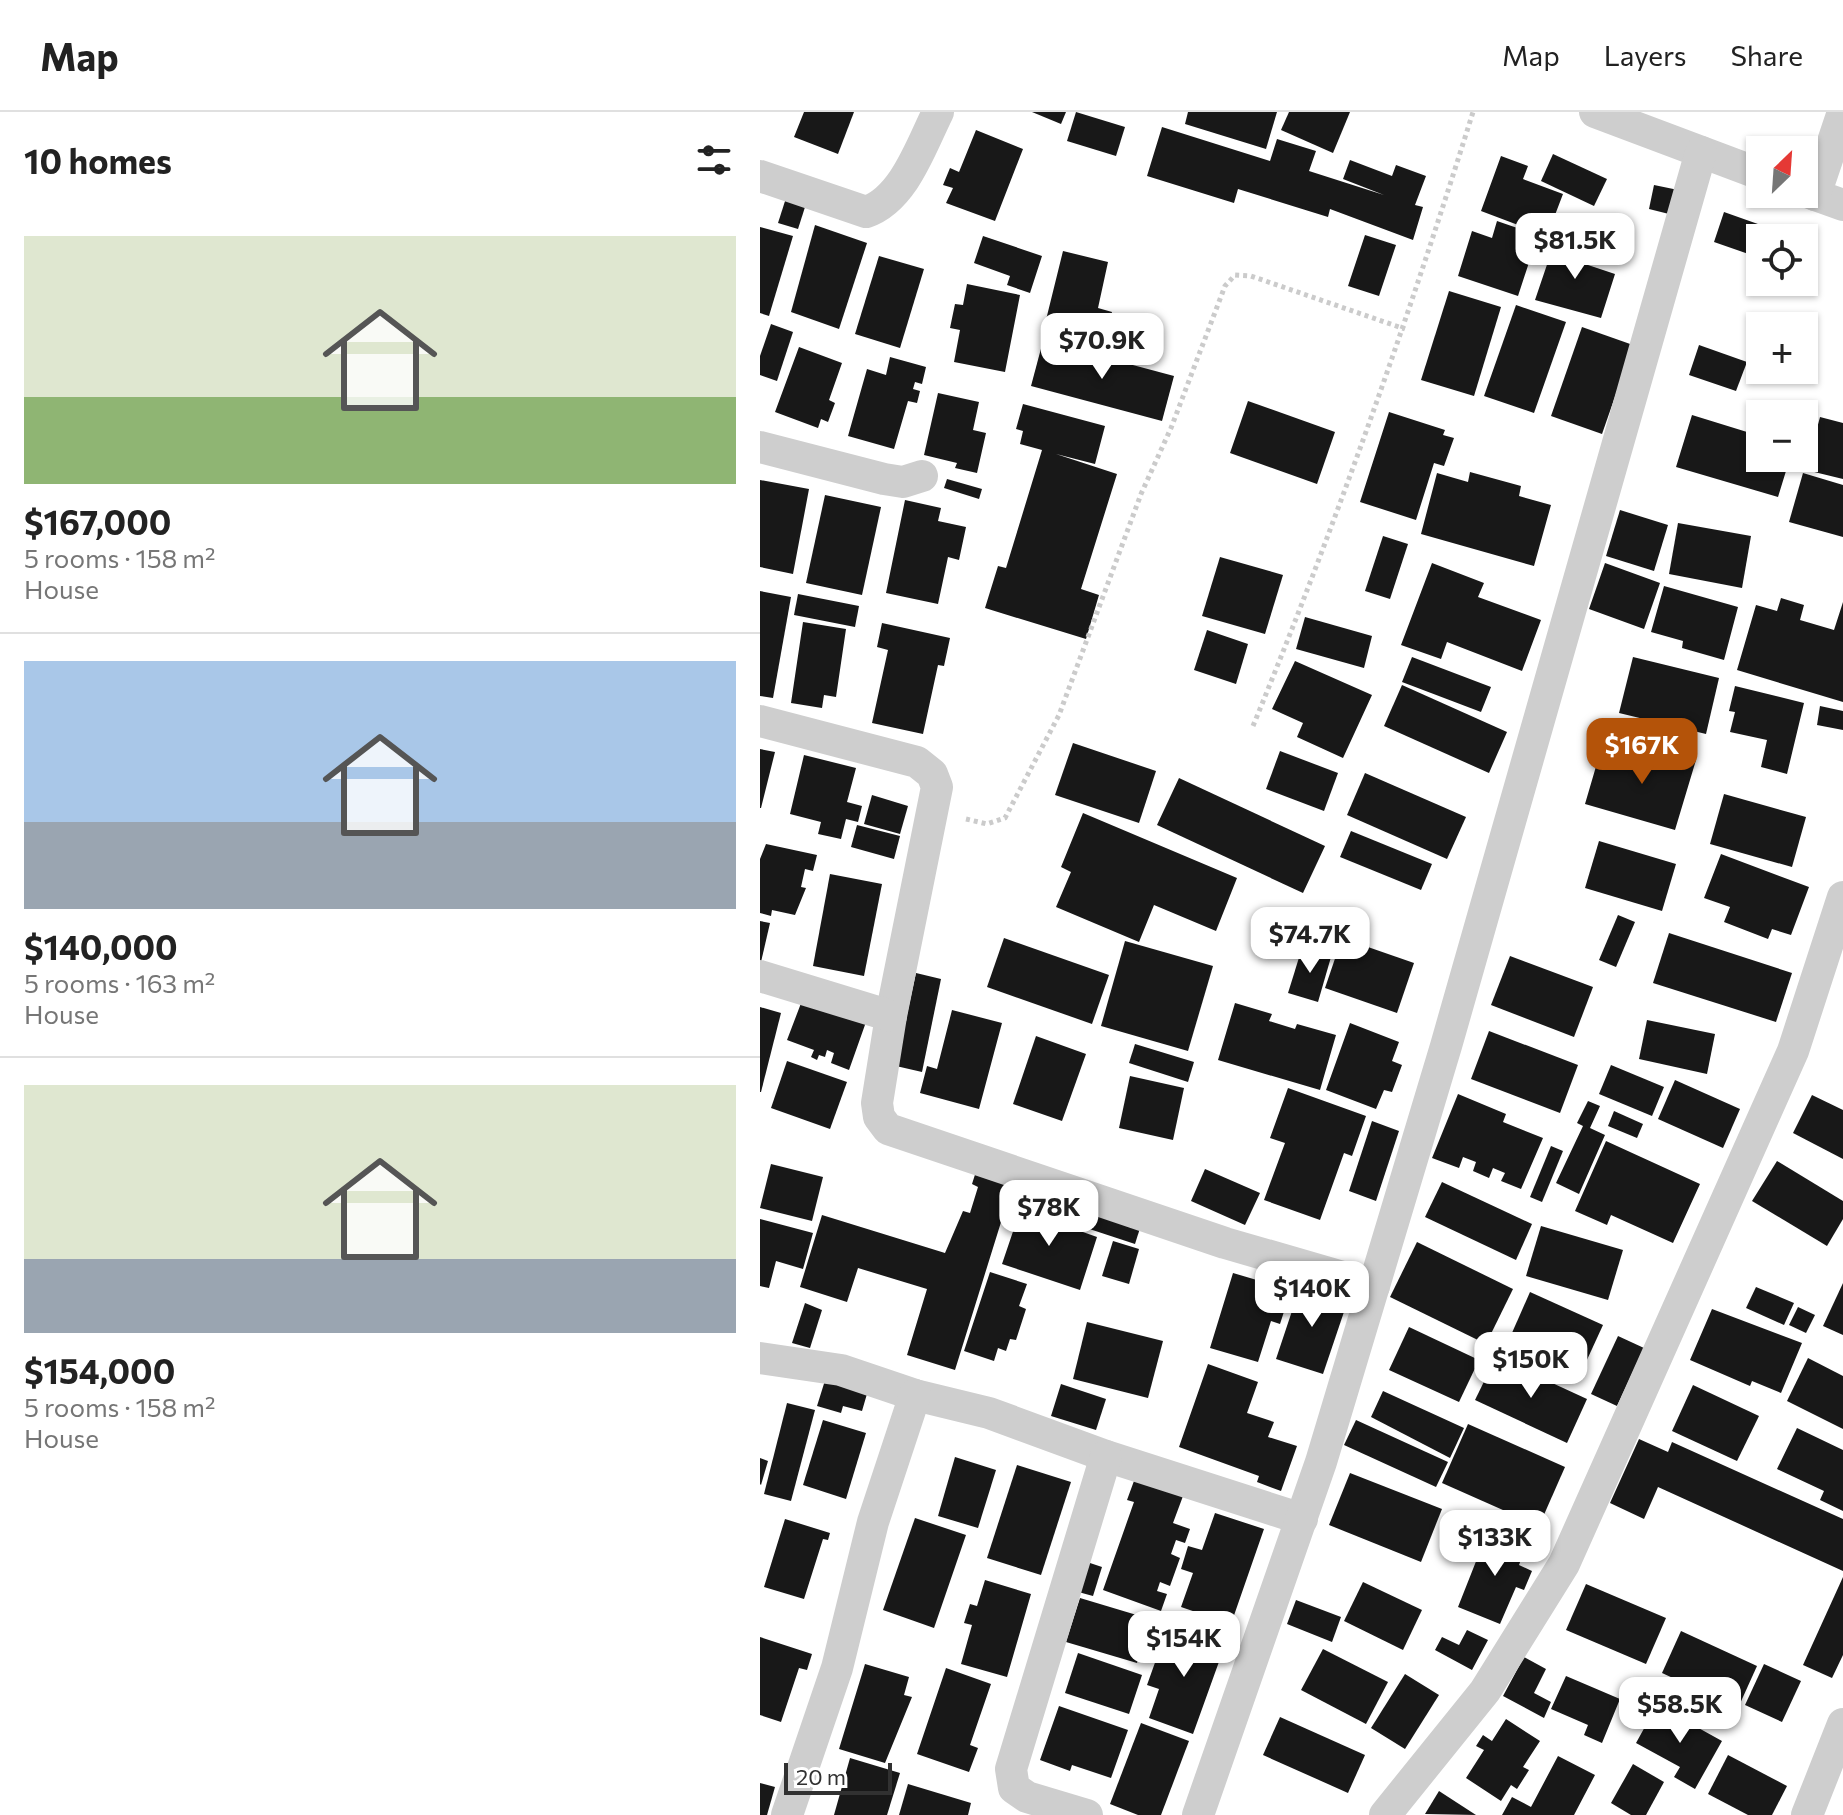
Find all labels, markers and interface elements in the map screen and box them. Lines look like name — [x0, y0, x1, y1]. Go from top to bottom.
text: Map — [40, 32, 119, 79]
text: Map — [1502, 38, 1560, 72]
text: Layers — [1604, 38, 1686, 72]
text: Share — [1730, 38, 1803, 72]
north arrow — [1746, 136, 1818, 208]
map controls — [1746, 136, 1818, 472]
icon: filters — [692, 138, 736, 182]
text: 10 homes — [24, 139, 172, 181]
pin: $81.5K — [1510, 213, 1640, 281]
text: $81.5K — [1534, 223, 1616, 254]
button: locate — [1746, 224, 1818, 296]
icon: home — [308, 288, 452, 432]
button: + — [1746, 312, 1818, 384]
pin: $70.9K — [1037, 313, 1167, 381]
text: $70.9K — [1059, 323, 1145, 354]
button: − — [1746, 400, 1818, 472]
text: $167,000 — [24, 500, 171, 542]
text: 5 rooms · 158 m² — [24, 542, 215, 573]
text: House — [24, 573, 99, 604]
icon: home — [308, 713, 452, 857]
pin: $167K — [1586, 718, 1698, 786]
text: $167K — [1605, 728, 1679, 759]
pin: $74.7K — [1245, 907, 1375, 975]
text: $74.7K — [1269, 917, 1351, 948]
text: $140,000 — [24, 925, 178, 967]
text: 5 rooms · 163 m² — [24, 967, 215, 998]
text: House — [24, 998, 99, 1029]
icon: home — [308, 1137, 452, 1281]
pin: $78K — [1002, 1180, 1096, 1248]
text: $78K — [1017, 1190, 1081, 1221]
pin: $140K — [1256, 1261, 1368, 1329]
text: $140K — [1273, 1271, 1351, 1302]
pin: $150K — [1475, 1332, 1587, 1400]
text: $150K — [1492, 1342, 1570, 1373]
text: $154,000 — [24, 1349, 175, 1391]
text: 5 rooms · 158 m² — [24, 1391, 215, 1422]
text: House — [24, 1422, 99, 1453]
pin: $133K — [1439, 1510, 1551, 1578]
text: $133K — [1458, 1520, 1533, 1551]
pin: $154K — [1128, 1611, 1240, 1679]
text: $154K — [1146, 1621, 1222, 1652]
pin: $58.5K — [1615, 1677, 1745, 1745]
text: $58.5K — [1637, 1687, 1723, 1718]
scale bar — [784, 1759, 892, 1795]
text: 20 m — [796, 1763, 846, 1790]

